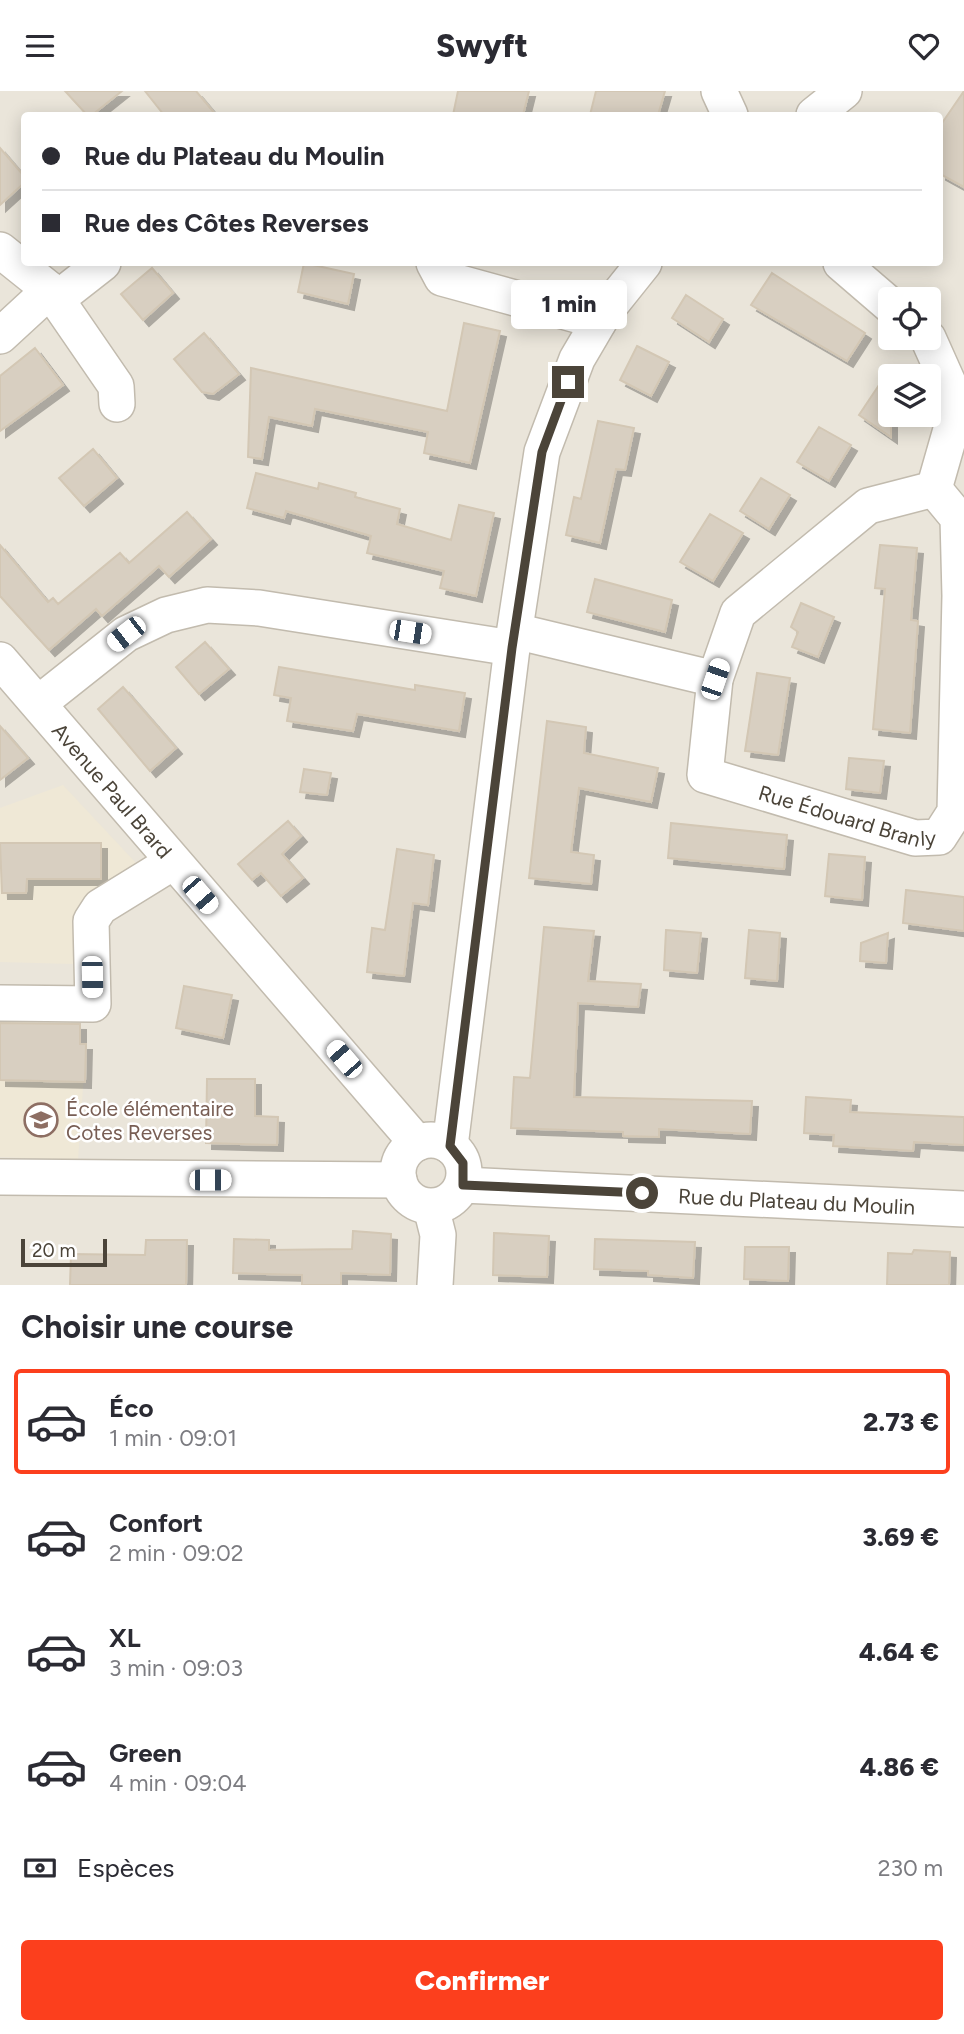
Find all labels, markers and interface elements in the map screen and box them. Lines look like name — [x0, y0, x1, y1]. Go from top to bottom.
icon: menu — [21, 27, 59, 65]
text: Swyft — [436, 27, 528, 65]
icon: heart — [905, 27, 943, 65]
text: Rue du Plateau du Moulin — [84, 140, 384, 172]
text: Rue des Côtes Reverses — [84, 207, 369, 239]
callout: 1 min — [510, 281, 626, 329]
map controls — [878, 287, 941, 427]
button: locate — [878, 287, 941, 350]
text: 1 min — [542, 290, 596, 318]
button: layers — [878, 364, 941, 427]
route end — [552, 366, 584, 398]
car — [103, 613, 150, 655]
car — [388, 618, 433, 646]
car — [699, 656, 732, 702]
street label: Avenue Paul Brard — [47, 717, 178, 863]
street label: Rue Édouard Branly — [756, 779, 937, 852]
car — [179, 872, 222, 918]
car — [82, 956, 103, 998]
car — [323, 1036, 366, 1082]
place label: École élémentaire Cotes Reverses — [66, 1096, 234, 1145]
school or university icon: École élémentaire Cotes Reverses — [22, 1101, 60, 1139]
car — [190, 1170, 232, 1191]
route start — [626, 1177, 658, 1209]
street label: Rue du Plateau du Moulin — [677, 1183, 916, 1219]
scale bar — [21, 1236, 107, 1268]
text: 20 m — [32, 1239, 76, 1262]
text: Choisir une course — [21, 1308, 293, 1346]
icon: car — [25, 1390, 88, 1453]
text: Éco — [109, 1392, 154, 1424]
text: 2.73 € — [863, 1406, 939, 1438]
text: 1 min · 09:01 — [109, 1424, 237, 1452]
icon: car — [25, 1505, 88, 1568]
text: Confort — [109, 1507, 203, 1539]
text: 3.69 € — [862, 1521, 939, 1553]
text: 2 min · 09:02 — [109, 1539, 244, 1567]
icon: car — [25, 1620, 88, 1683]
text: XL — [109, 1622, 141, 1654]
text: 4.64 € — [859, 1636, 939, 1668]
text: 3 min · 09:03 — [109, 1654, 243, 1682]
icon: car — [25, 1735, 88, 1798]
text: Green — [109, 1737, 182, 1769]
text: 4.86 € — [860, 1751, 939, 1783]
text: 4 min · 09:04 — [109, 1769, 247, 1797]
icon: cash — [21, 1849, 59, 1887]
text: Espèces — [77, 1852, 174, 1884]
text: 230 m — [878, 1854, 943, 1882]
button: Confirmer — [21, 1940, 943, 2020]

